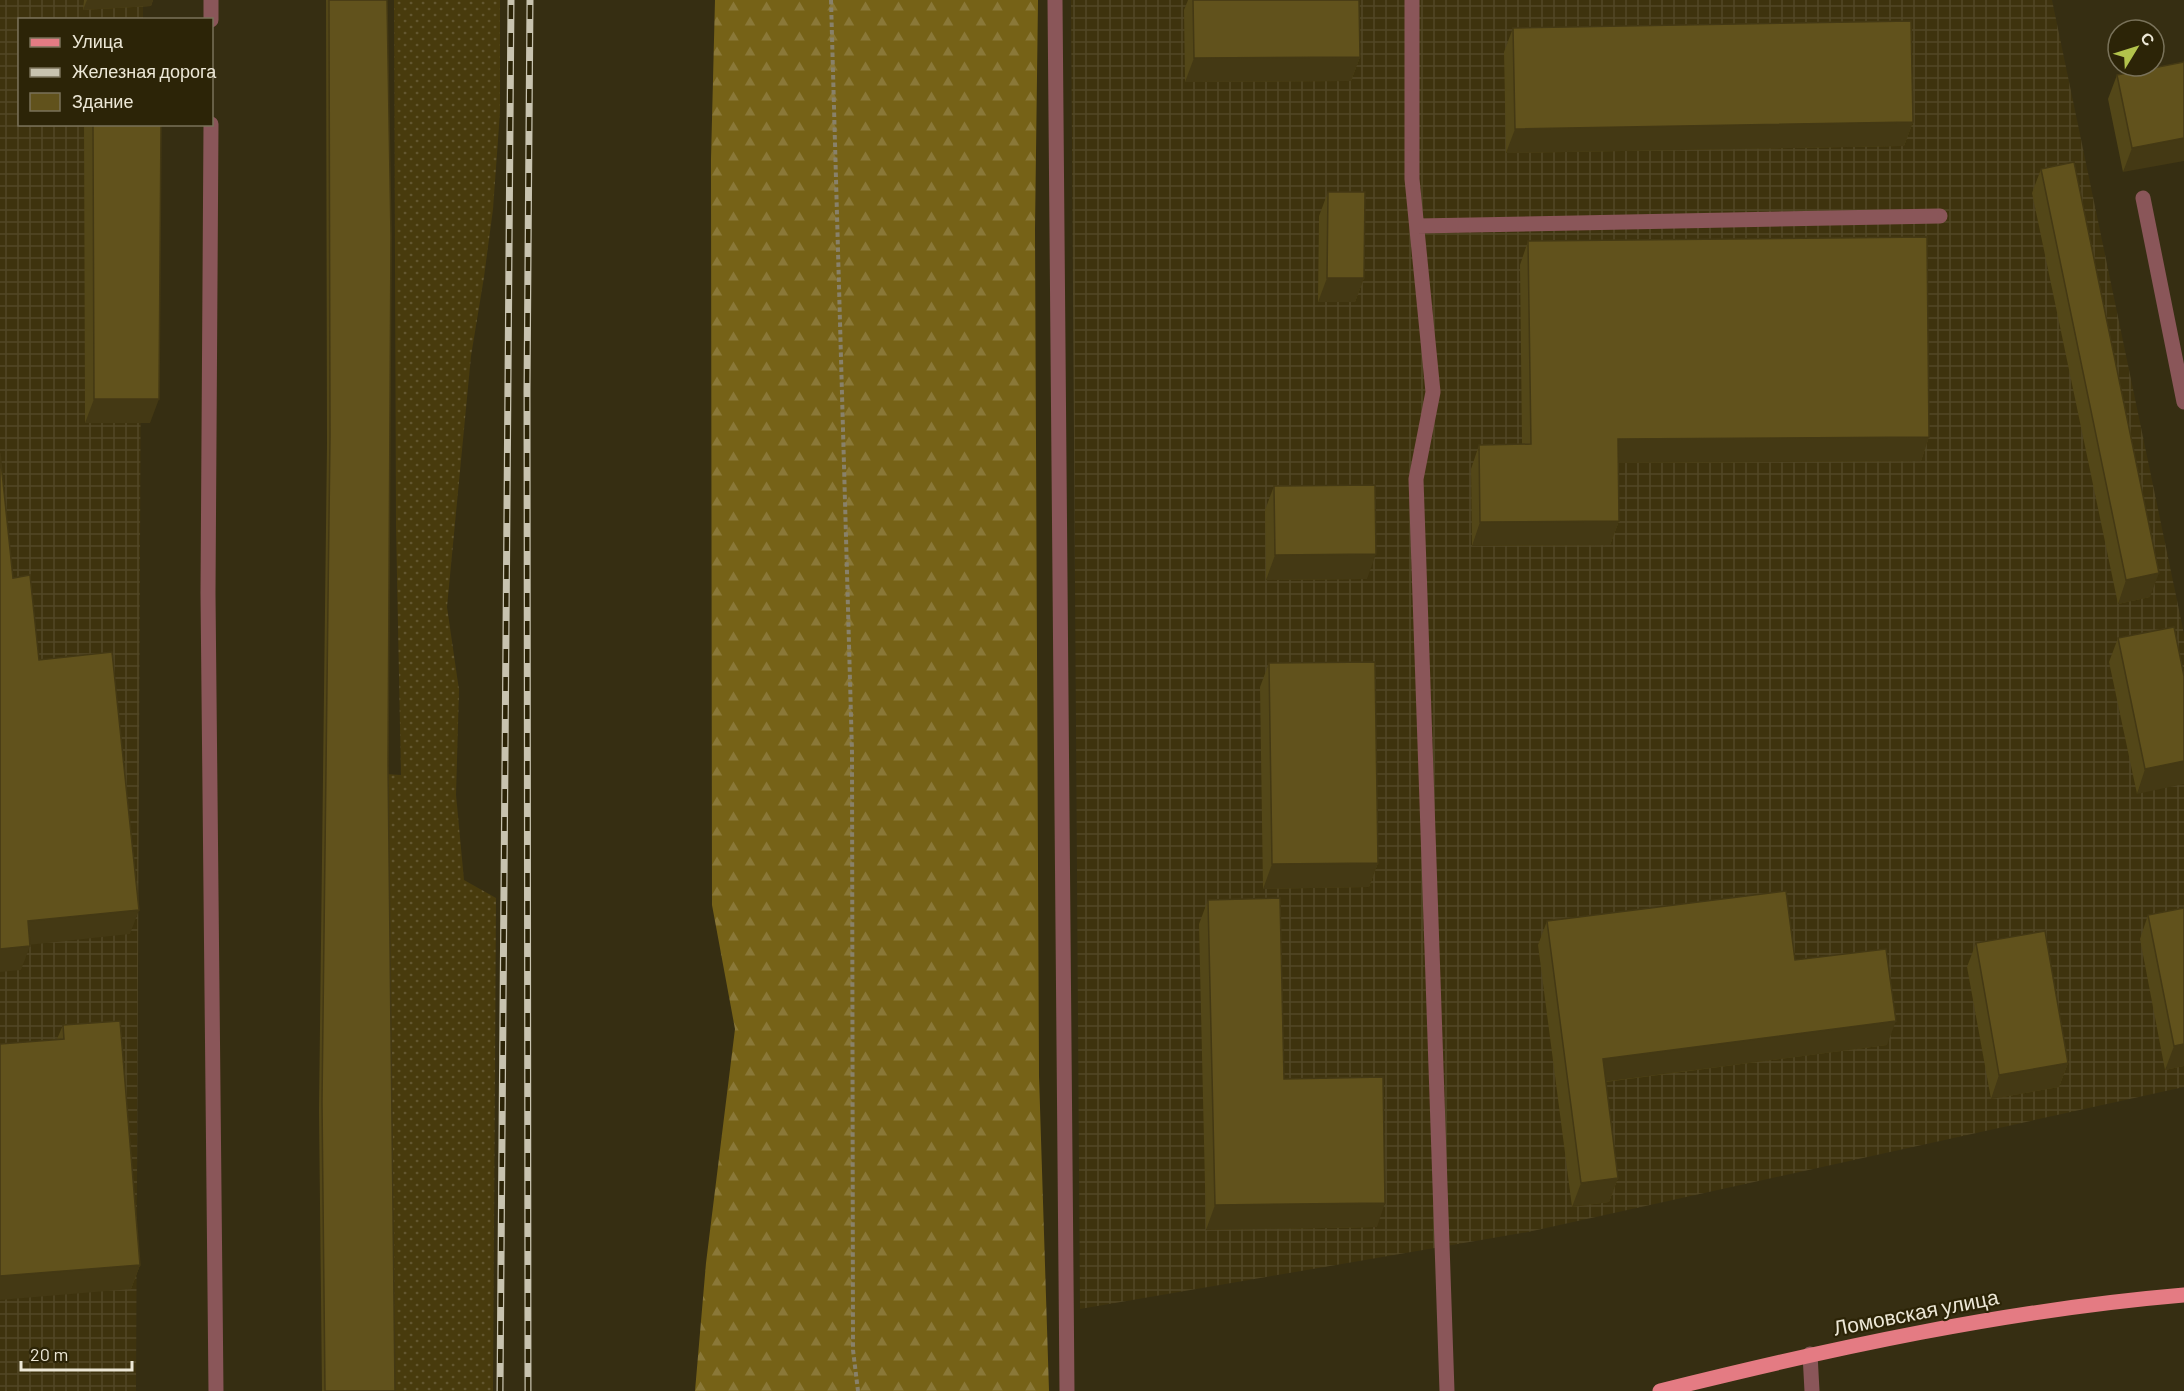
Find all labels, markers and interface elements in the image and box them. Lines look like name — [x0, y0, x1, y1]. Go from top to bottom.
legend — [18, 18, 213, 126]
north arrow — [2106, 18, 2166, 78]
text: С — [2137, 28, 2160, 49]
text: Улица — [72, 30, 124, 52]
text: Железная дорога — [72, 60, 217, 82]
text: Здание — [72, 90, 133, 112]
street label: Ломовская улица — [1831, 1283, 2001, 1340]
scale bar — [21, 1334, 132, 1372]
text: 20 m — [30, 1343, 68, 1365]

